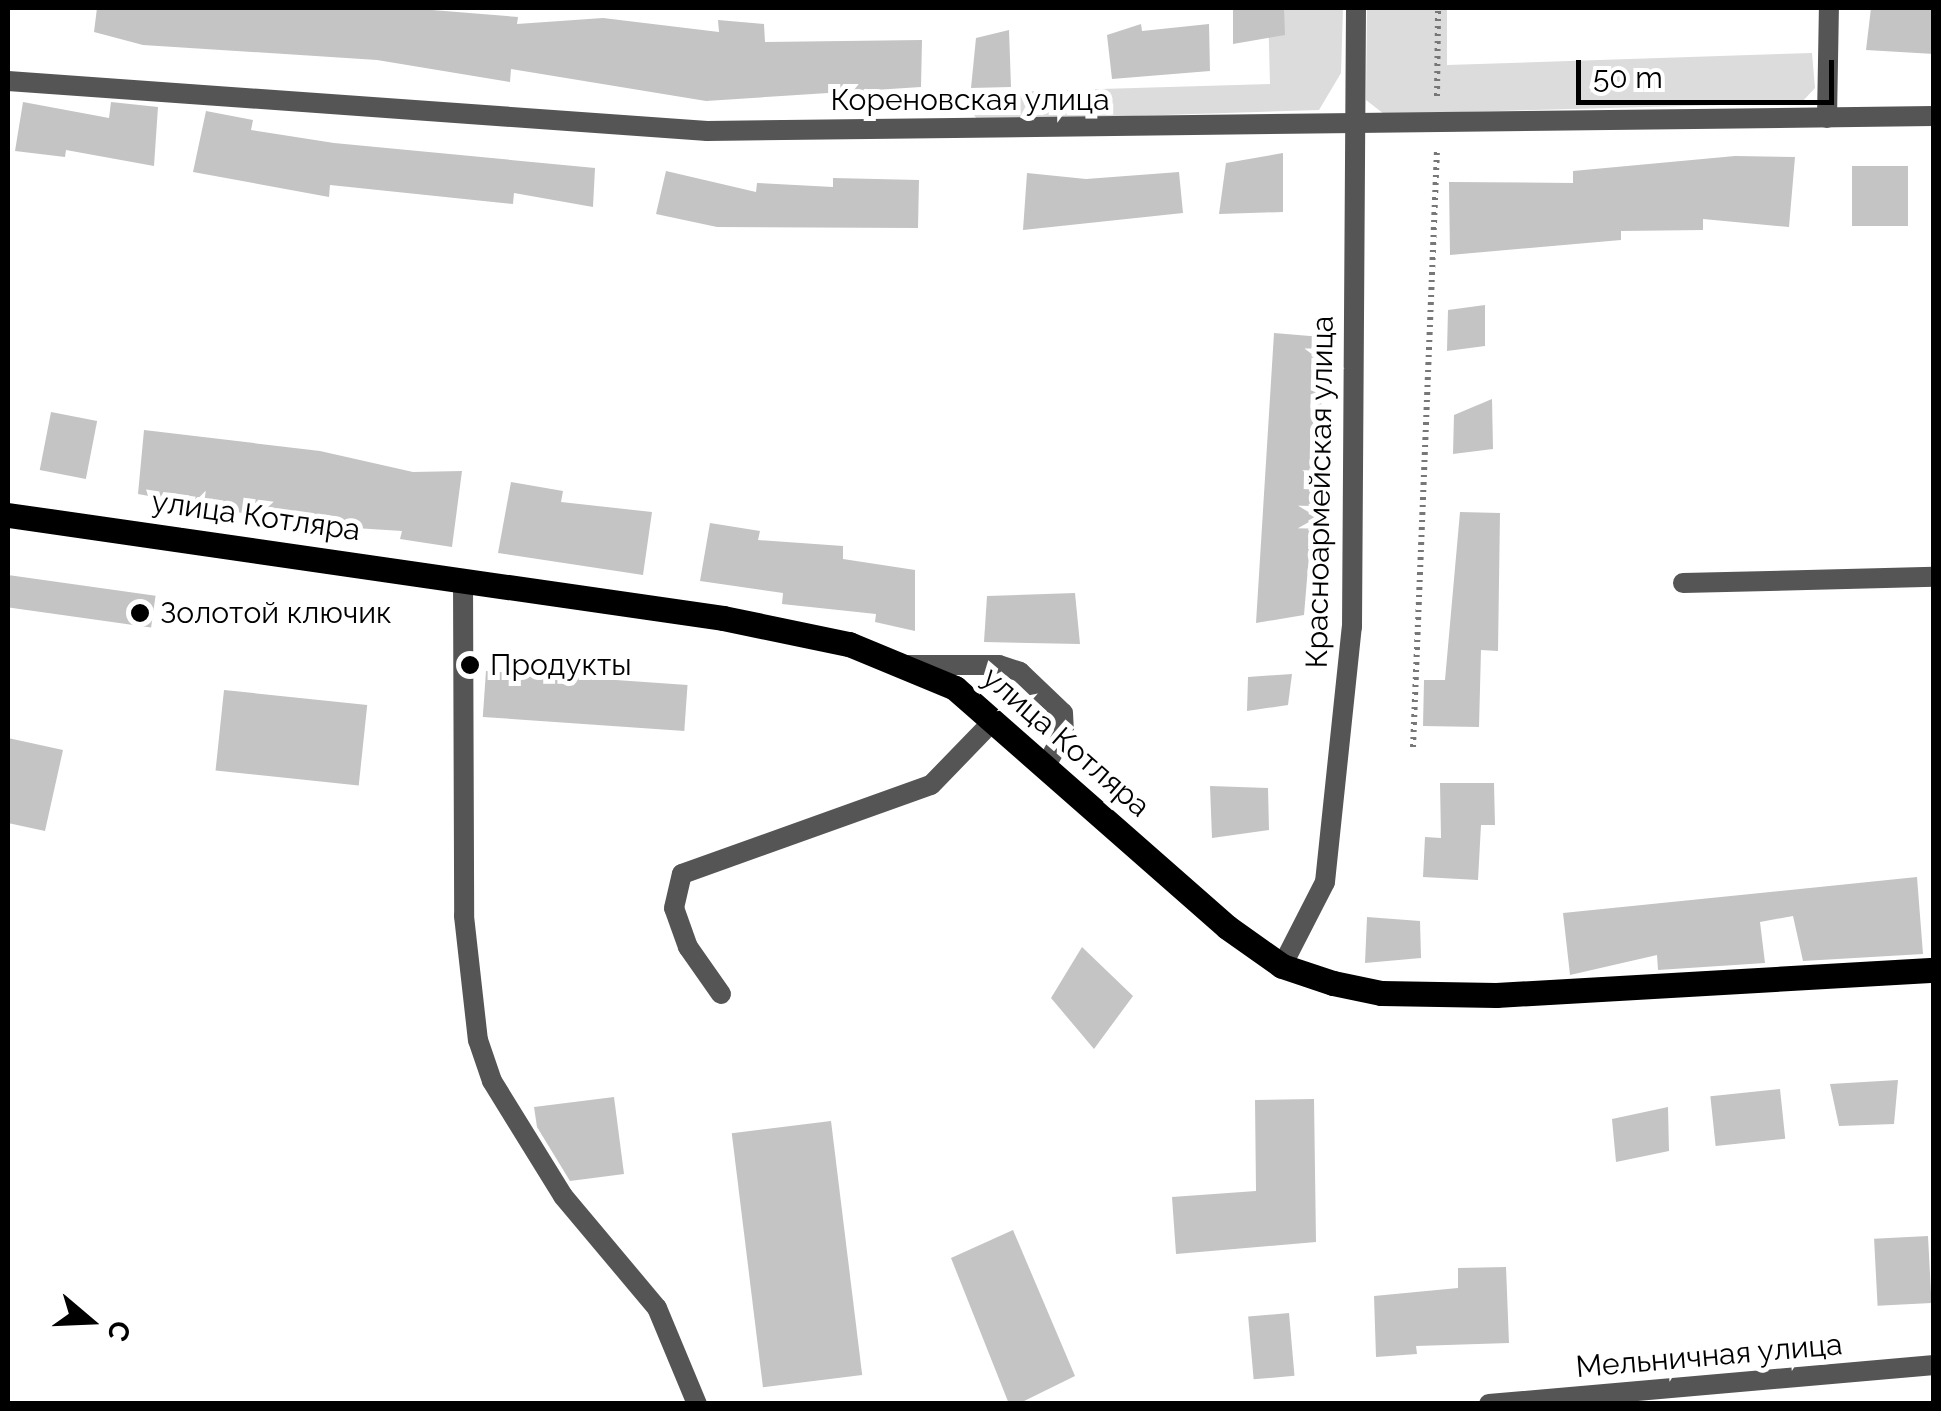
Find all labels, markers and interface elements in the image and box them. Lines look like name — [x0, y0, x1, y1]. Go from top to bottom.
scale bar — [1581, 40, 1838, 102]
text: 50 m — [1593, 60, 1663, 95]
street label: Кореновская улица — [830, 82, 1110, 118]
street label: Красноармейская улица — [1299, 315, 1341, 669]
street label: улица Котляра — [149, 484, 363, 548]
place label: Золотой ключик — [160, 595, 392, 631]
marker: Золотой ключик — [129, 602, 151, 624]
place label: Продукты — [490, 647, 632, 683]
marker: Продукты — [459, 654, 481, 676]
street label: улица Котляра — [975, 659, 1157, 825]
north arrow — [40, 1271, 140, 1371]
text: С — [100, 1316, 138, 1345]
street label: Мельничная улица — [1574, 1326, 1844, 1386]

